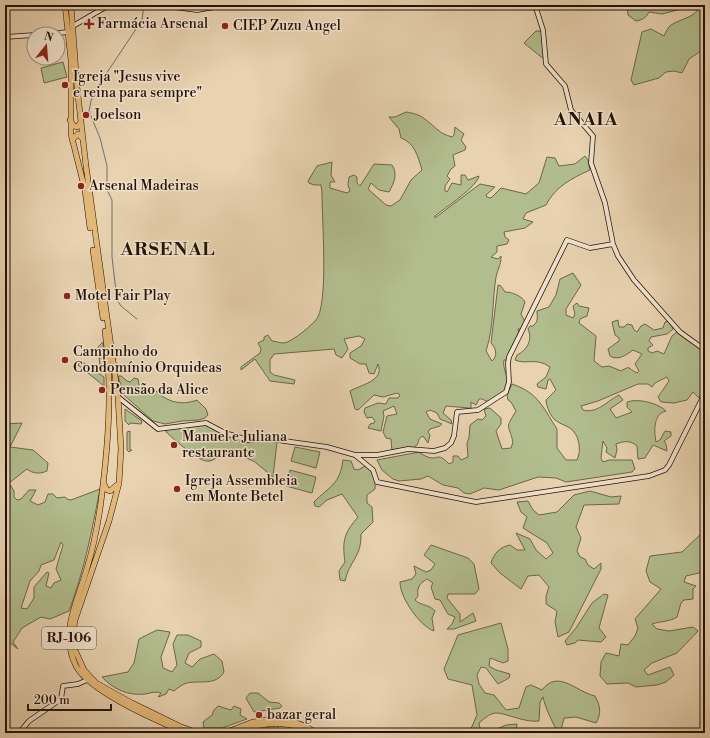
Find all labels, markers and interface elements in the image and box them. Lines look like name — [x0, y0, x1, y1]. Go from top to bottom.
place label: Farmácia Arsenal — [97, 15, 208, 33]
place label: CIEP Zuzu Angel — [233, 17, 341, 35]
marker: Farmácia Arsenal — [84, 19, 94, 29]
marker: CIEP Zuzu Angel — [220, 21, 230, 31]
north arrow — [26, 26, 66, 66]
text: N — [42, 29, 55, 45]
place label: Igreja "Jesus vive e reina para sempre" — [73, 68, 202, 102]
marker: Igreja "Jesus vive e reina para sempre" — [60, 80, 70, 90]
place label: Joelson — [93, 106, 142, 124]
district label: ANAIA — [553, 108, 618, 131]
marker: Joelson — [81, 110, 91, 120]
place label: Arsenal Madeiras — [88, 177, 199, 195]
marker: Arsenal Madeiras — [76, 181, 86, 191]
district label: ARSENAL — [119, 238, 216, 261]
place label: Motel Fair Play — [75, 287, 171, 305]
marker: Motel Fair Play — [62, 291, 72, 301]
place label: Campinho do Condomínio Orquideas — [73, 343, 222, 377]
marker: Campinho do Condomínio Orquideas — [60, 355, 70, 365]
place label: Pensão da Alice — [110, 381, 209, 399]
marker: Pensão da Alice — [97, 385, 107, 395]
place label: Manuel e Juliana restaurante — [182, 428, 288, 462]
marker: Manuel e Juliana restaurante — [169, 440, 179, 450]
place label: Igreja Assembleia em Monte Betel — [185, 472, 299, 506]
marker: Igreja Assembleia em Monte Betel — [172, 484, 182, 494]
road number: RJ-106 — [42, 627, 96, 649]
scale bar — [28, 686, 111, 712]
text: 200 m — [34, 693, 70, 708]
place label: bazar geral — [267, 706, 336, 724]
marker: bazar geral — [254, 710, 264, 720]

